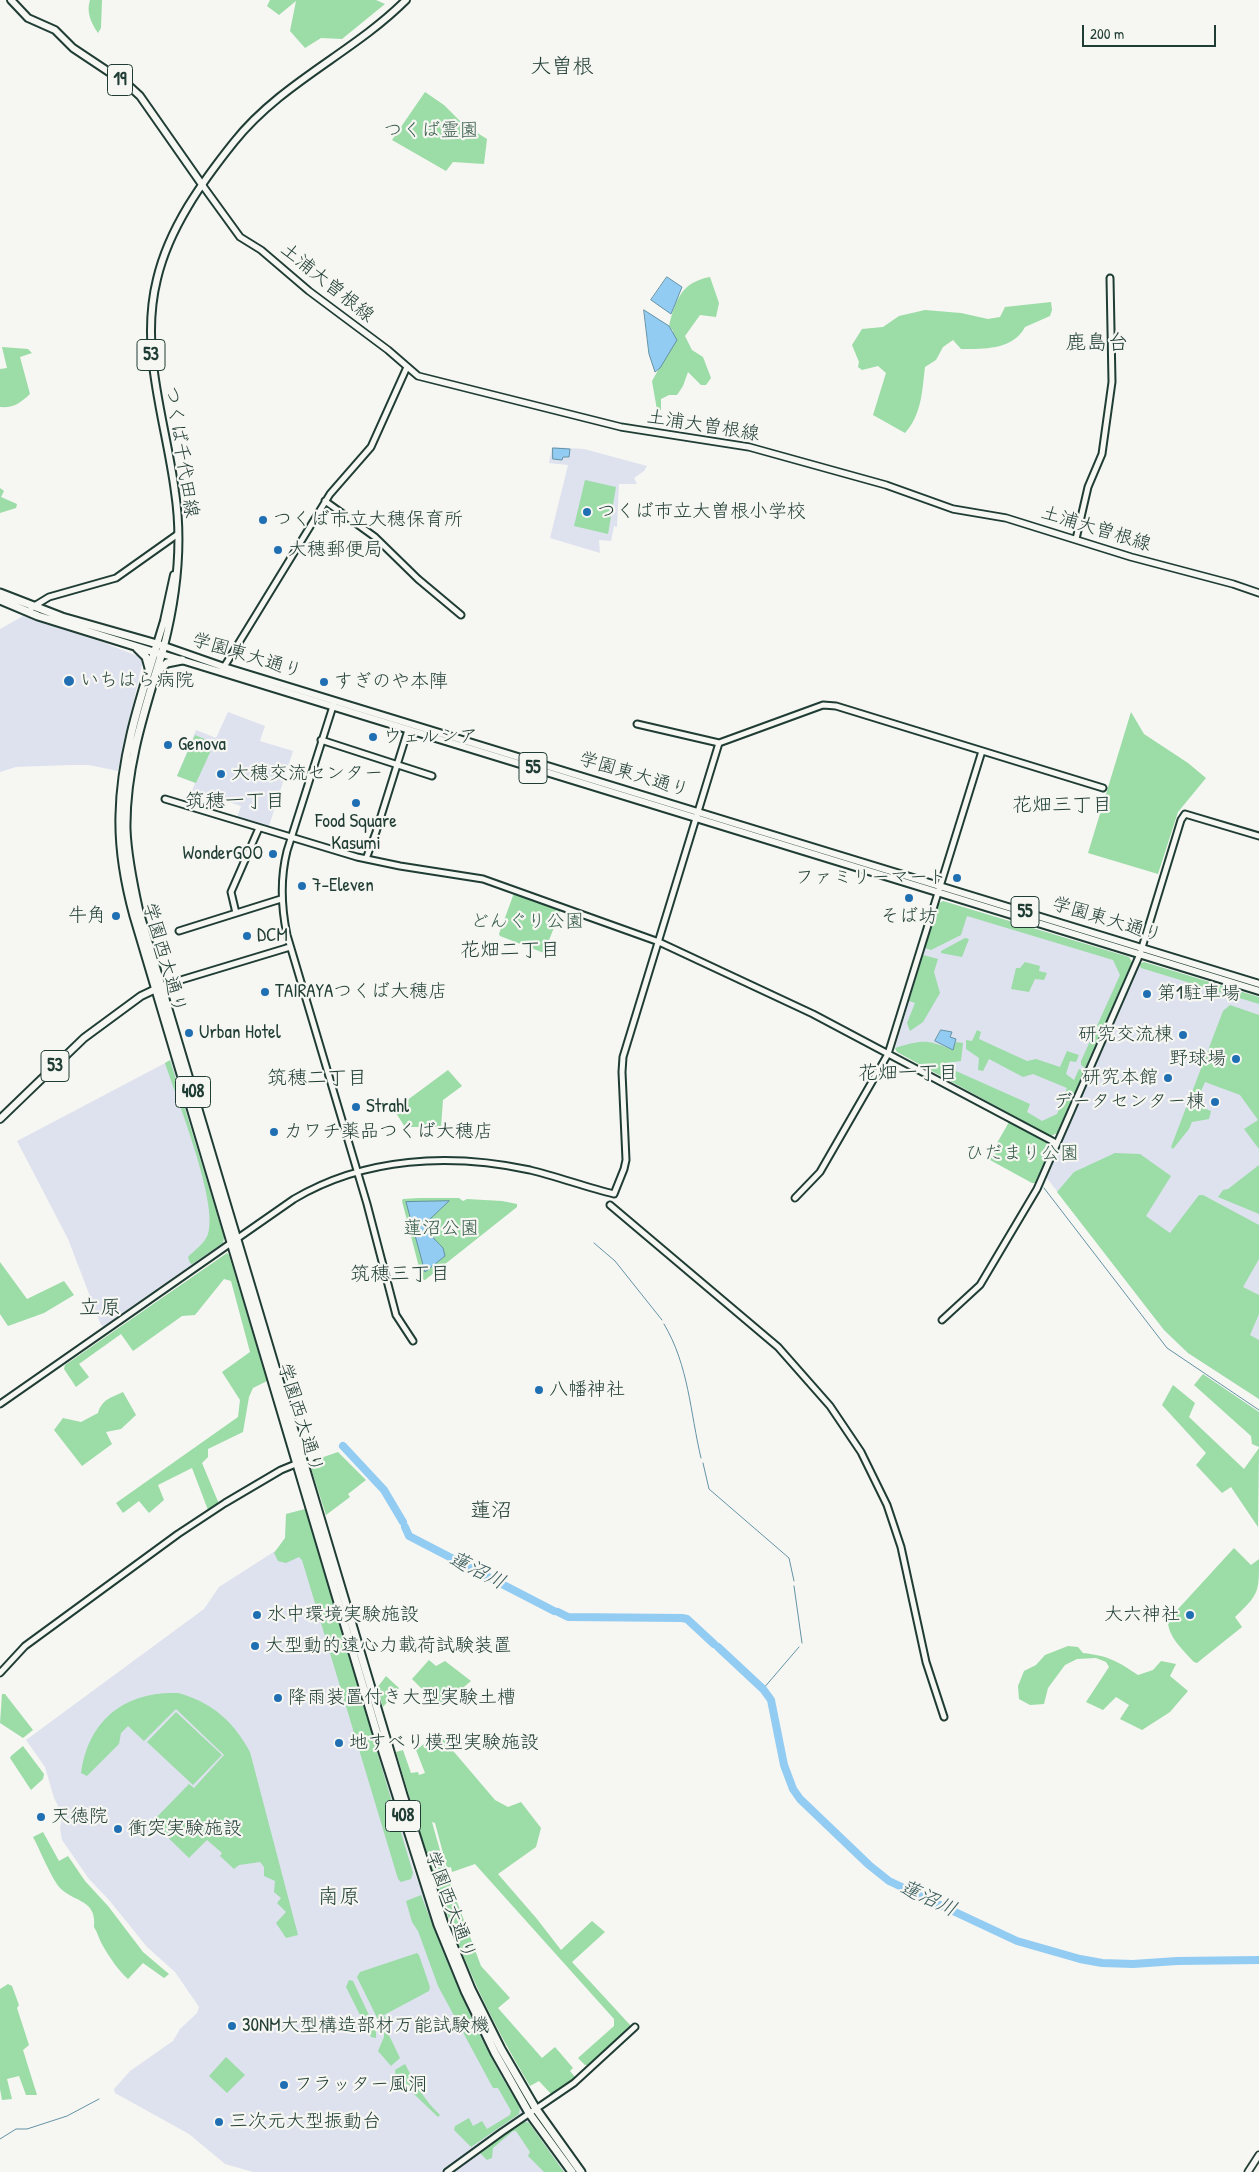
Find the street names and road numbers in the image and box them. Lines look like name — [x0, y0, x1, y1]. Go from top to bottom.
road number: 19 — [108, 64, 132, 96]
street label: 土浦大曽根線 — [276, 238, 378, 328]
road number: 53 — [137, 340, 165, 370]
street label: つくば千代田線 — [159, 385, 203, 519]
street label: 土浦大曽根線 — [645, 406, 761, 446]
street label: 土浦大曽根線 — [1038, 501, 1154, 557]
street label: 学園東大通り — [189, 628, 305, 684]
street label: 学園東大通り — [576, 747, 692, 803]
road number: 55 — [519, 752, 547, 784]
street label: 学園東大通り — [1049, 892, 1165, 948]
road number: 55 — [1011, 896, 1039, 928]
street label: 学園西大通り — [137, 900, 191, 1016]
road number: 53 — [41, 1050, 69, 1082]
road number: 408 — [176, 1076, 210, 1108]
street label: 学園西大通り — [272, 1360, 328, 1476]
road number: 408 — [386, 1800, 420, 1832]
street label: 学園西大通り — [420, 1848, 480, 1962]

